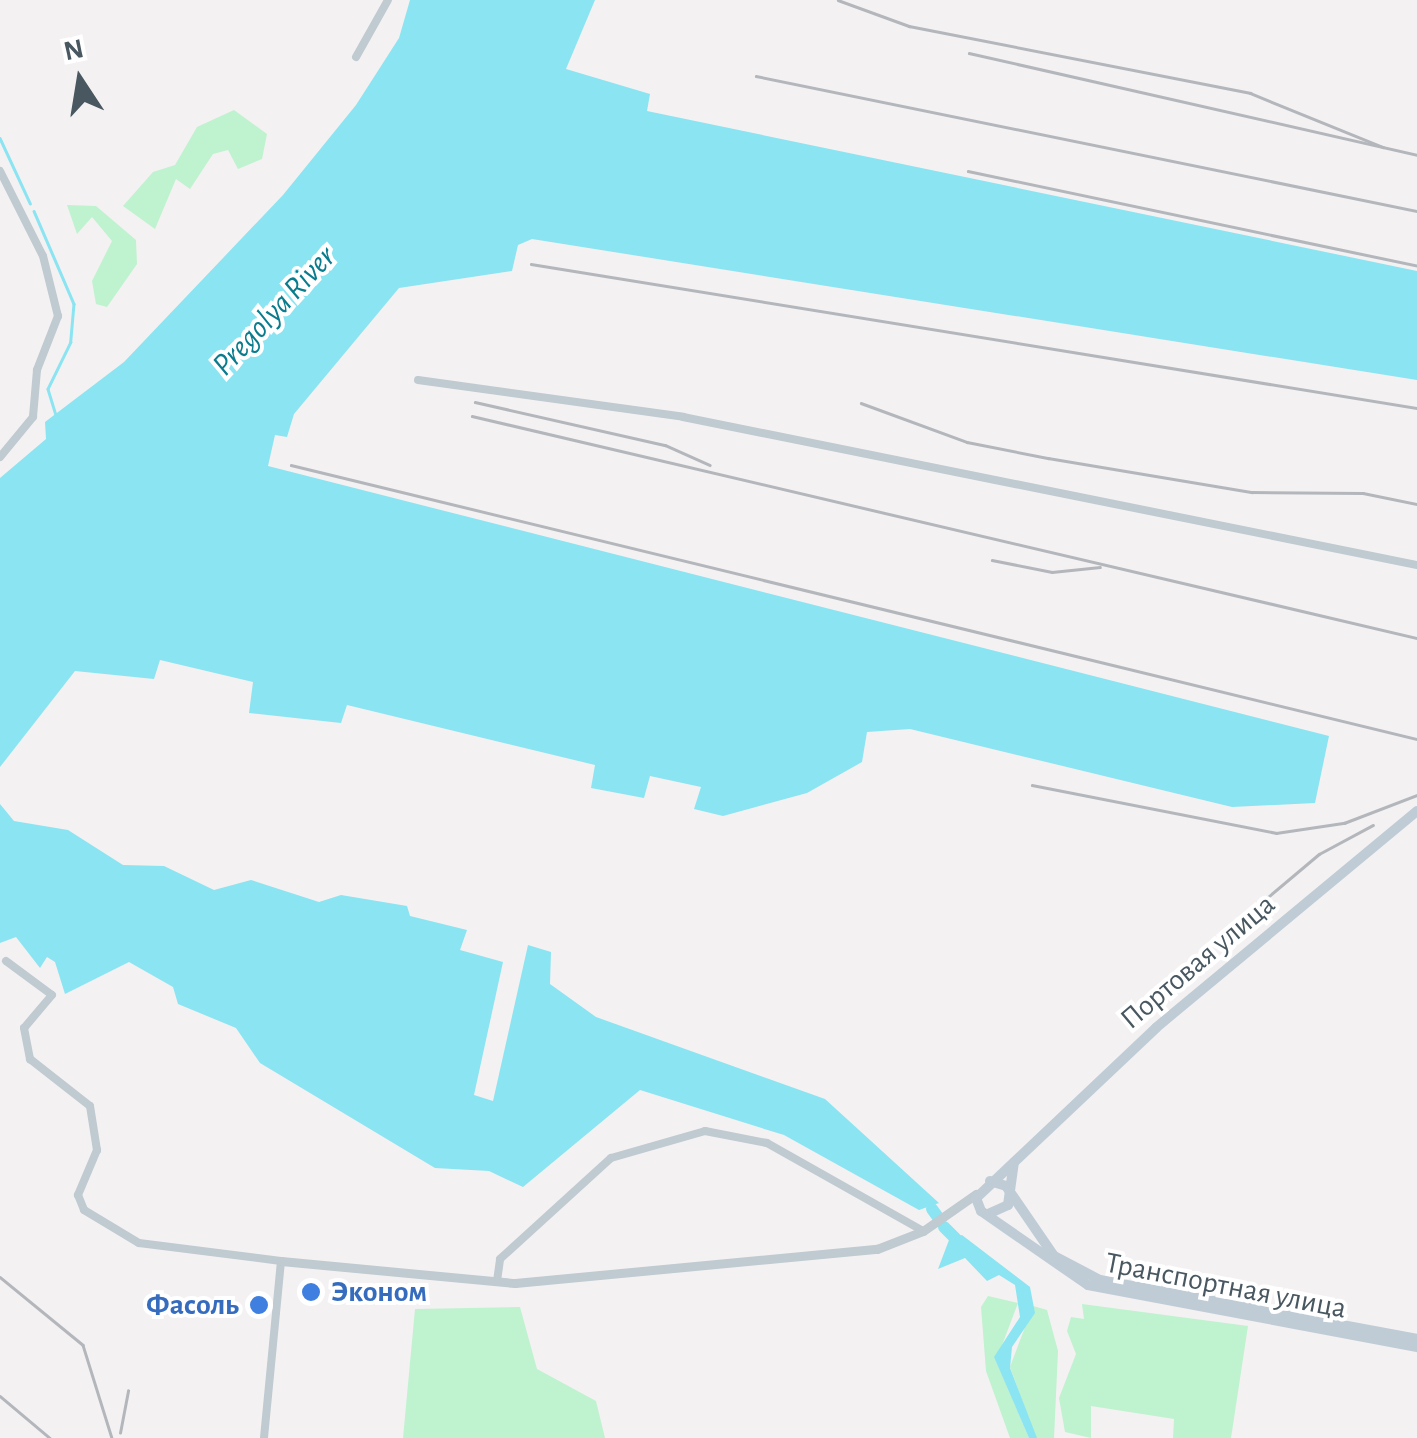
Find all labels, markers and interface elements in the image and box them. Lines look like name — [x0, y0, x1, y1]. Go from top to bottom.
north arrow — [30, 30, 130, 130]
text: N — [61, 35, 86, 66]
water label: Pregolya River — [204, 238, 344, 384]
street label: Портовая улица — [1113, 887, 1283, 1037]
street label: Транспортная улица — [1103, 1245, 1349, 1327]
place label: Эконом — [331, 1274, 427, 1310]
marker: Эконом — [300, 1281, 322, 1303]
place label: Фасоль — [146, 1287, 239, 1323]
marker: Фасоль — [248, 1294, 270, 1316]

